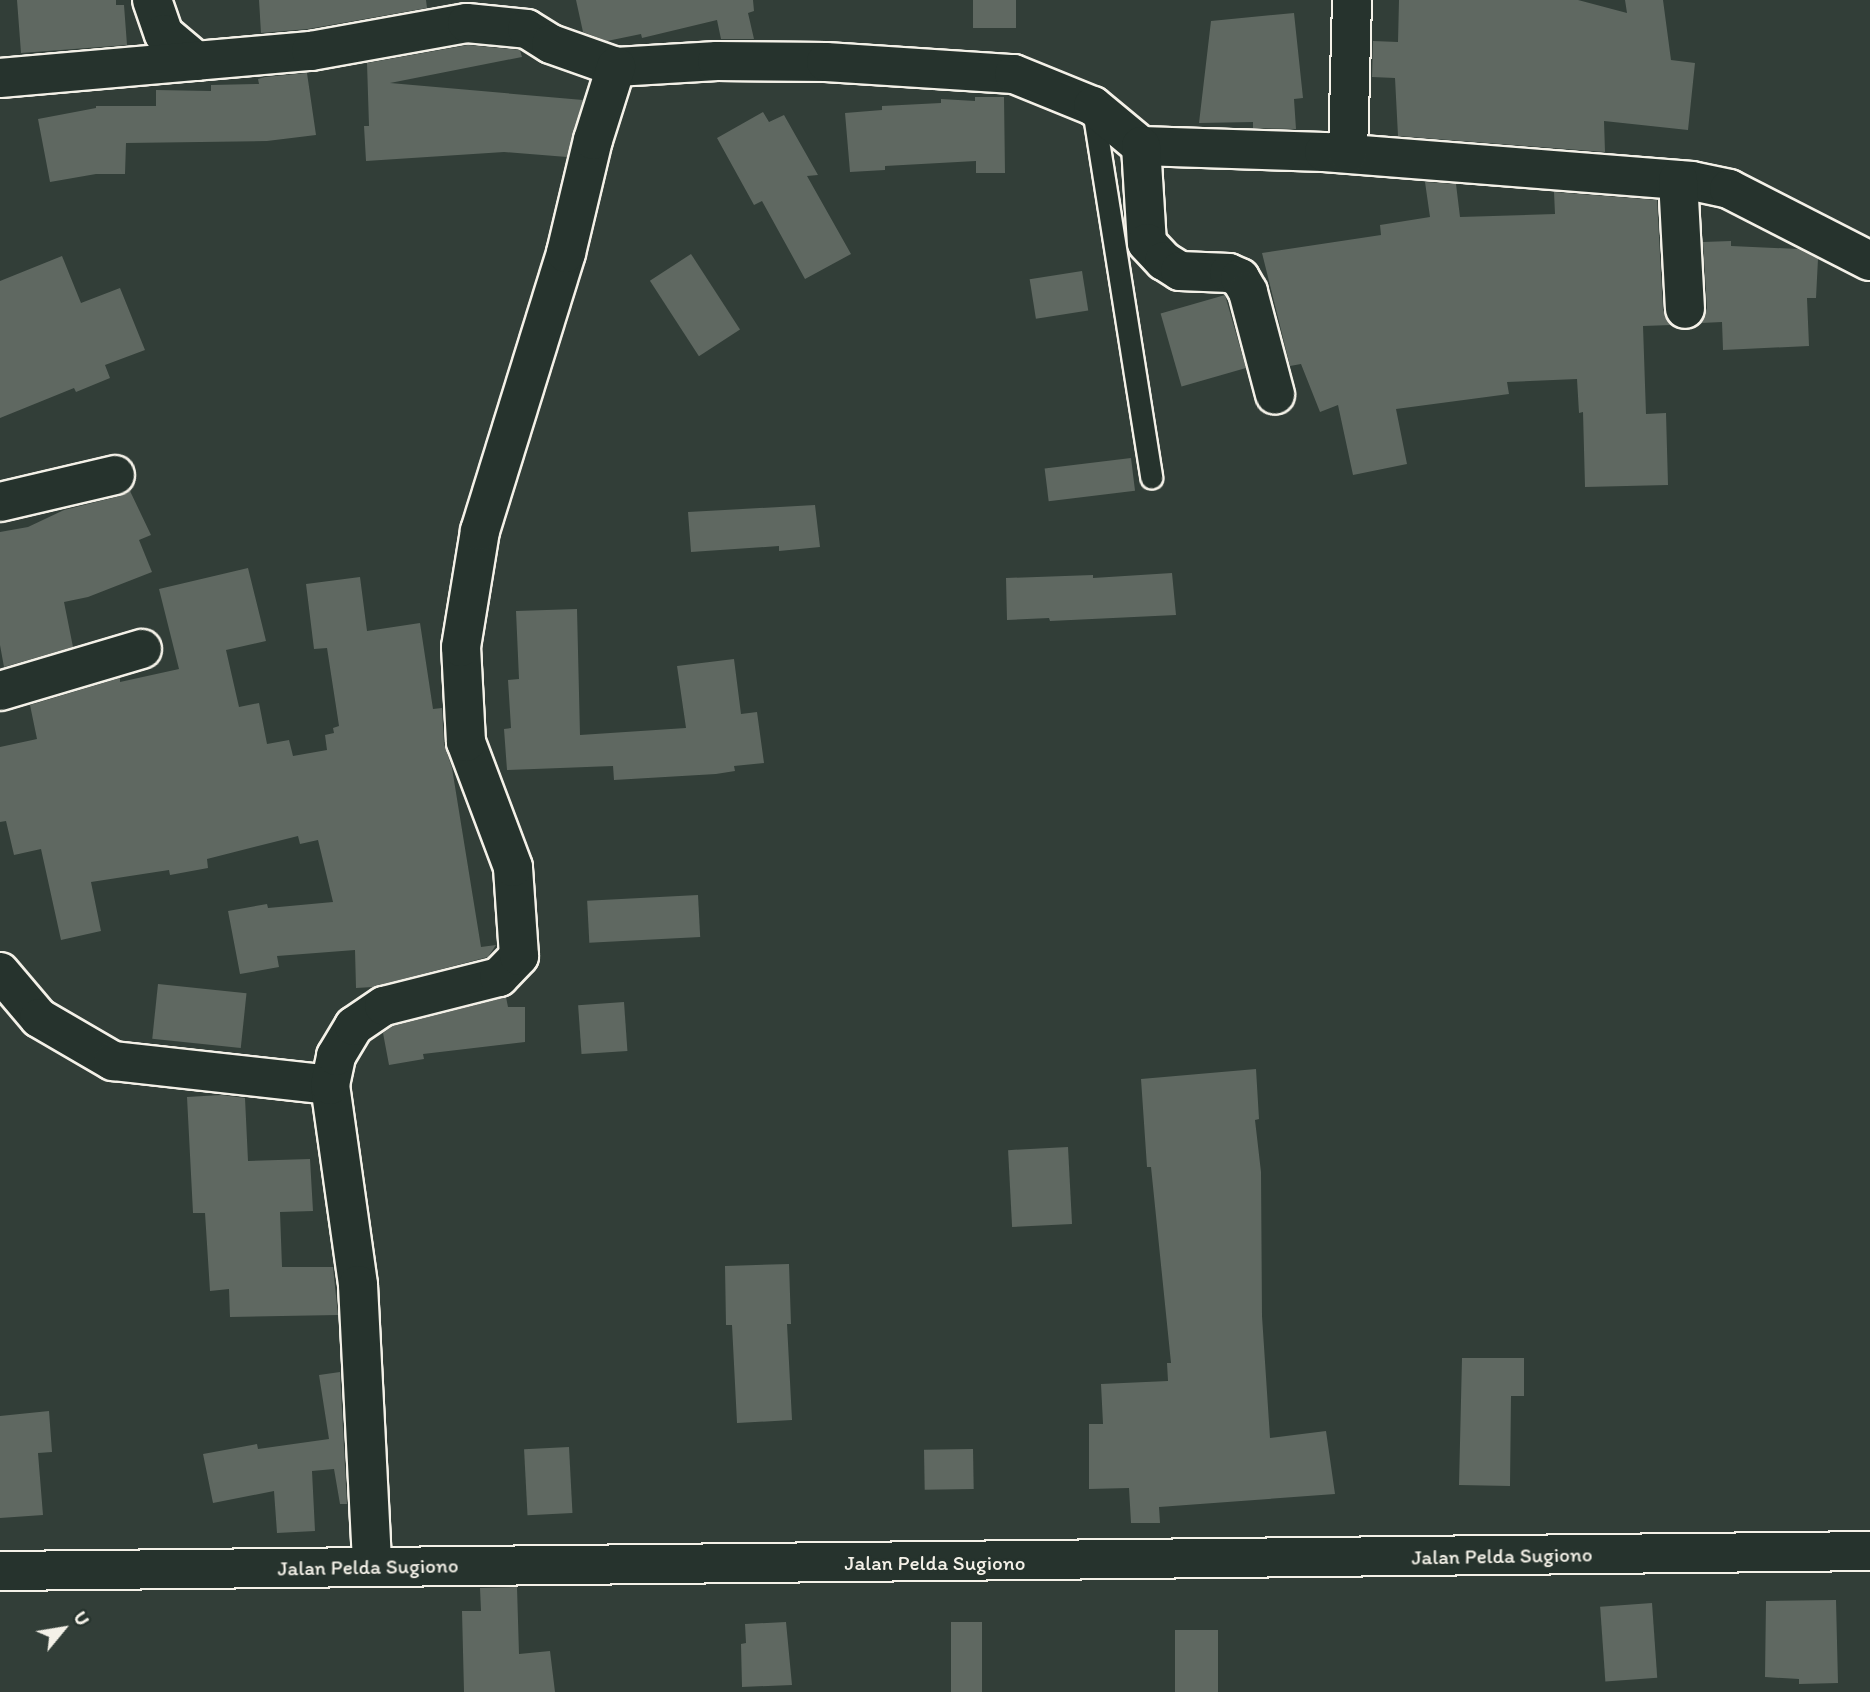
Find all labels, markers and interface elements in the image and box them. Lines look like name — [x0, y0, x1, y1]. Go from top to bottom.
street label: Jalan Pelda Sugiono — [1412, 1542, 1592, 1570]
street label: Jalan Pelda Sugiono — [846, 1550, 1024, 1576]
street label: Jalan Pelda Sugiono — [278, 1553, 458, 1581]
north arrow — [28, 1594, 98, 1664]
text: U — [69, 1607, 95, 1629]

